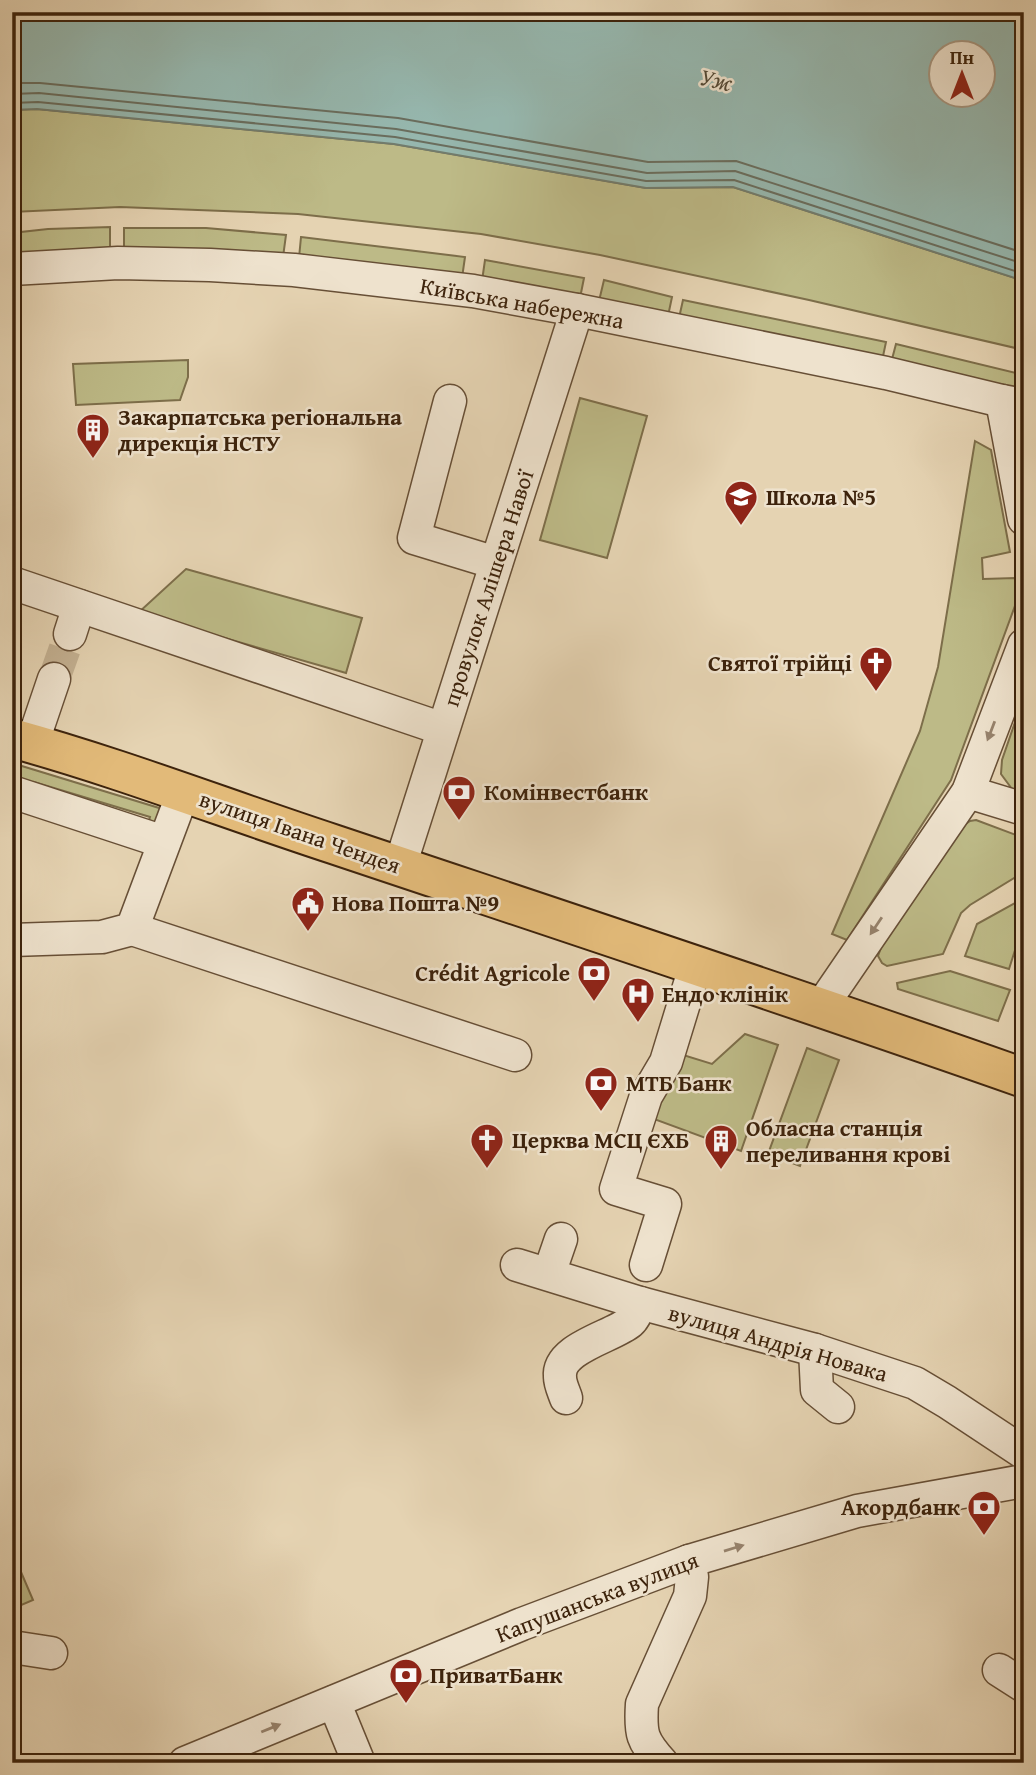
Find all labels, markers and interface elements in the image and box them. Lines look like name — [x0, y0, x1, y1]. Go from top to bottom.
north arrow — [928, 38, 998, 108]
text: Пн — [950, 43, 975, 71]
water label: Уж — [697, 59, 736, 100]
street label: Київська набережна — [418, 268, 627, 337]
place label: Закарпатська регіональна дирекція НСТУ — [118, 400, 402, 459]
building icon: Закарпатська регіональна дирекція НСТУ — [74, 411, 112, 460]
street label: провулок Алішера Навої — [434, 465, 541, 711]
school or university icon: Школа №5 — [722, 478, 760, 527]
place label: Школа №5 — [766, 480, 876, 513]
church icon: Святої трійці — [857, 644, 895, 693]
place label: Святої трійці — [708, 646, 852, 679]
one-way arrow — [985, 721, 996, 742]
bank icon: Комінвестбанк — [440, 773, 478, 822]
place label: Комінвестбанк — [484, 775, 649, 808]
street label: вулиця Івана Чендея — [195, 782, 406, 882]
public building icon: Нова Пошта №9 — [289, 884, 327, 933]
place label: Нова Пошта №9 — [332, 886, 499, 919]
one-way arrow — [869, 917, 883, 935]
bank icon: Crédit Agricole — [575, 954, 613, 1003]
place label: Crédit Agricole — [415, 956, 570, 989]
hospital icon: Ендо клінік — [619, 975, 657, 1024]
place label: Ендо клінік — [662, 977, 789, 1010]
bank icon: МТБ Банк — [582, 1064, 620, 1113]
place label: МТБ Банк — [626, 1066, 732, 1099]
place label: Обласна станція переливання крові — [746, 1111, 950, 1170]
church icon: Церква МСЦ ЄХБ — [468, 1121, 506, 1170]
building icon: Обласна станція переливання крові — [702, 1122, 740, 1171]
place label: Церква МСЦ ЄХБ — [512, 1123, 690, 1156]
street label: вулиця Андрія Новака — [665, 1295, 892, 1390]
bank icon: Акордбанк — [965, 1488, 1003, 1537]
place label: Акордбанк — [841, 1490, 961, 1523]
one-way arrow — [724, 1542, 745, 1552]
street label: Капушанська вулиця — [491, 1543, 703, 1650]
bank icon: ПриватБанк — [387, 1656, 425, 1705]
place label: ПриватБанк — [430, 1658, 563, 1691]
one-way arrow — [261, 1722, 282, 1733]

